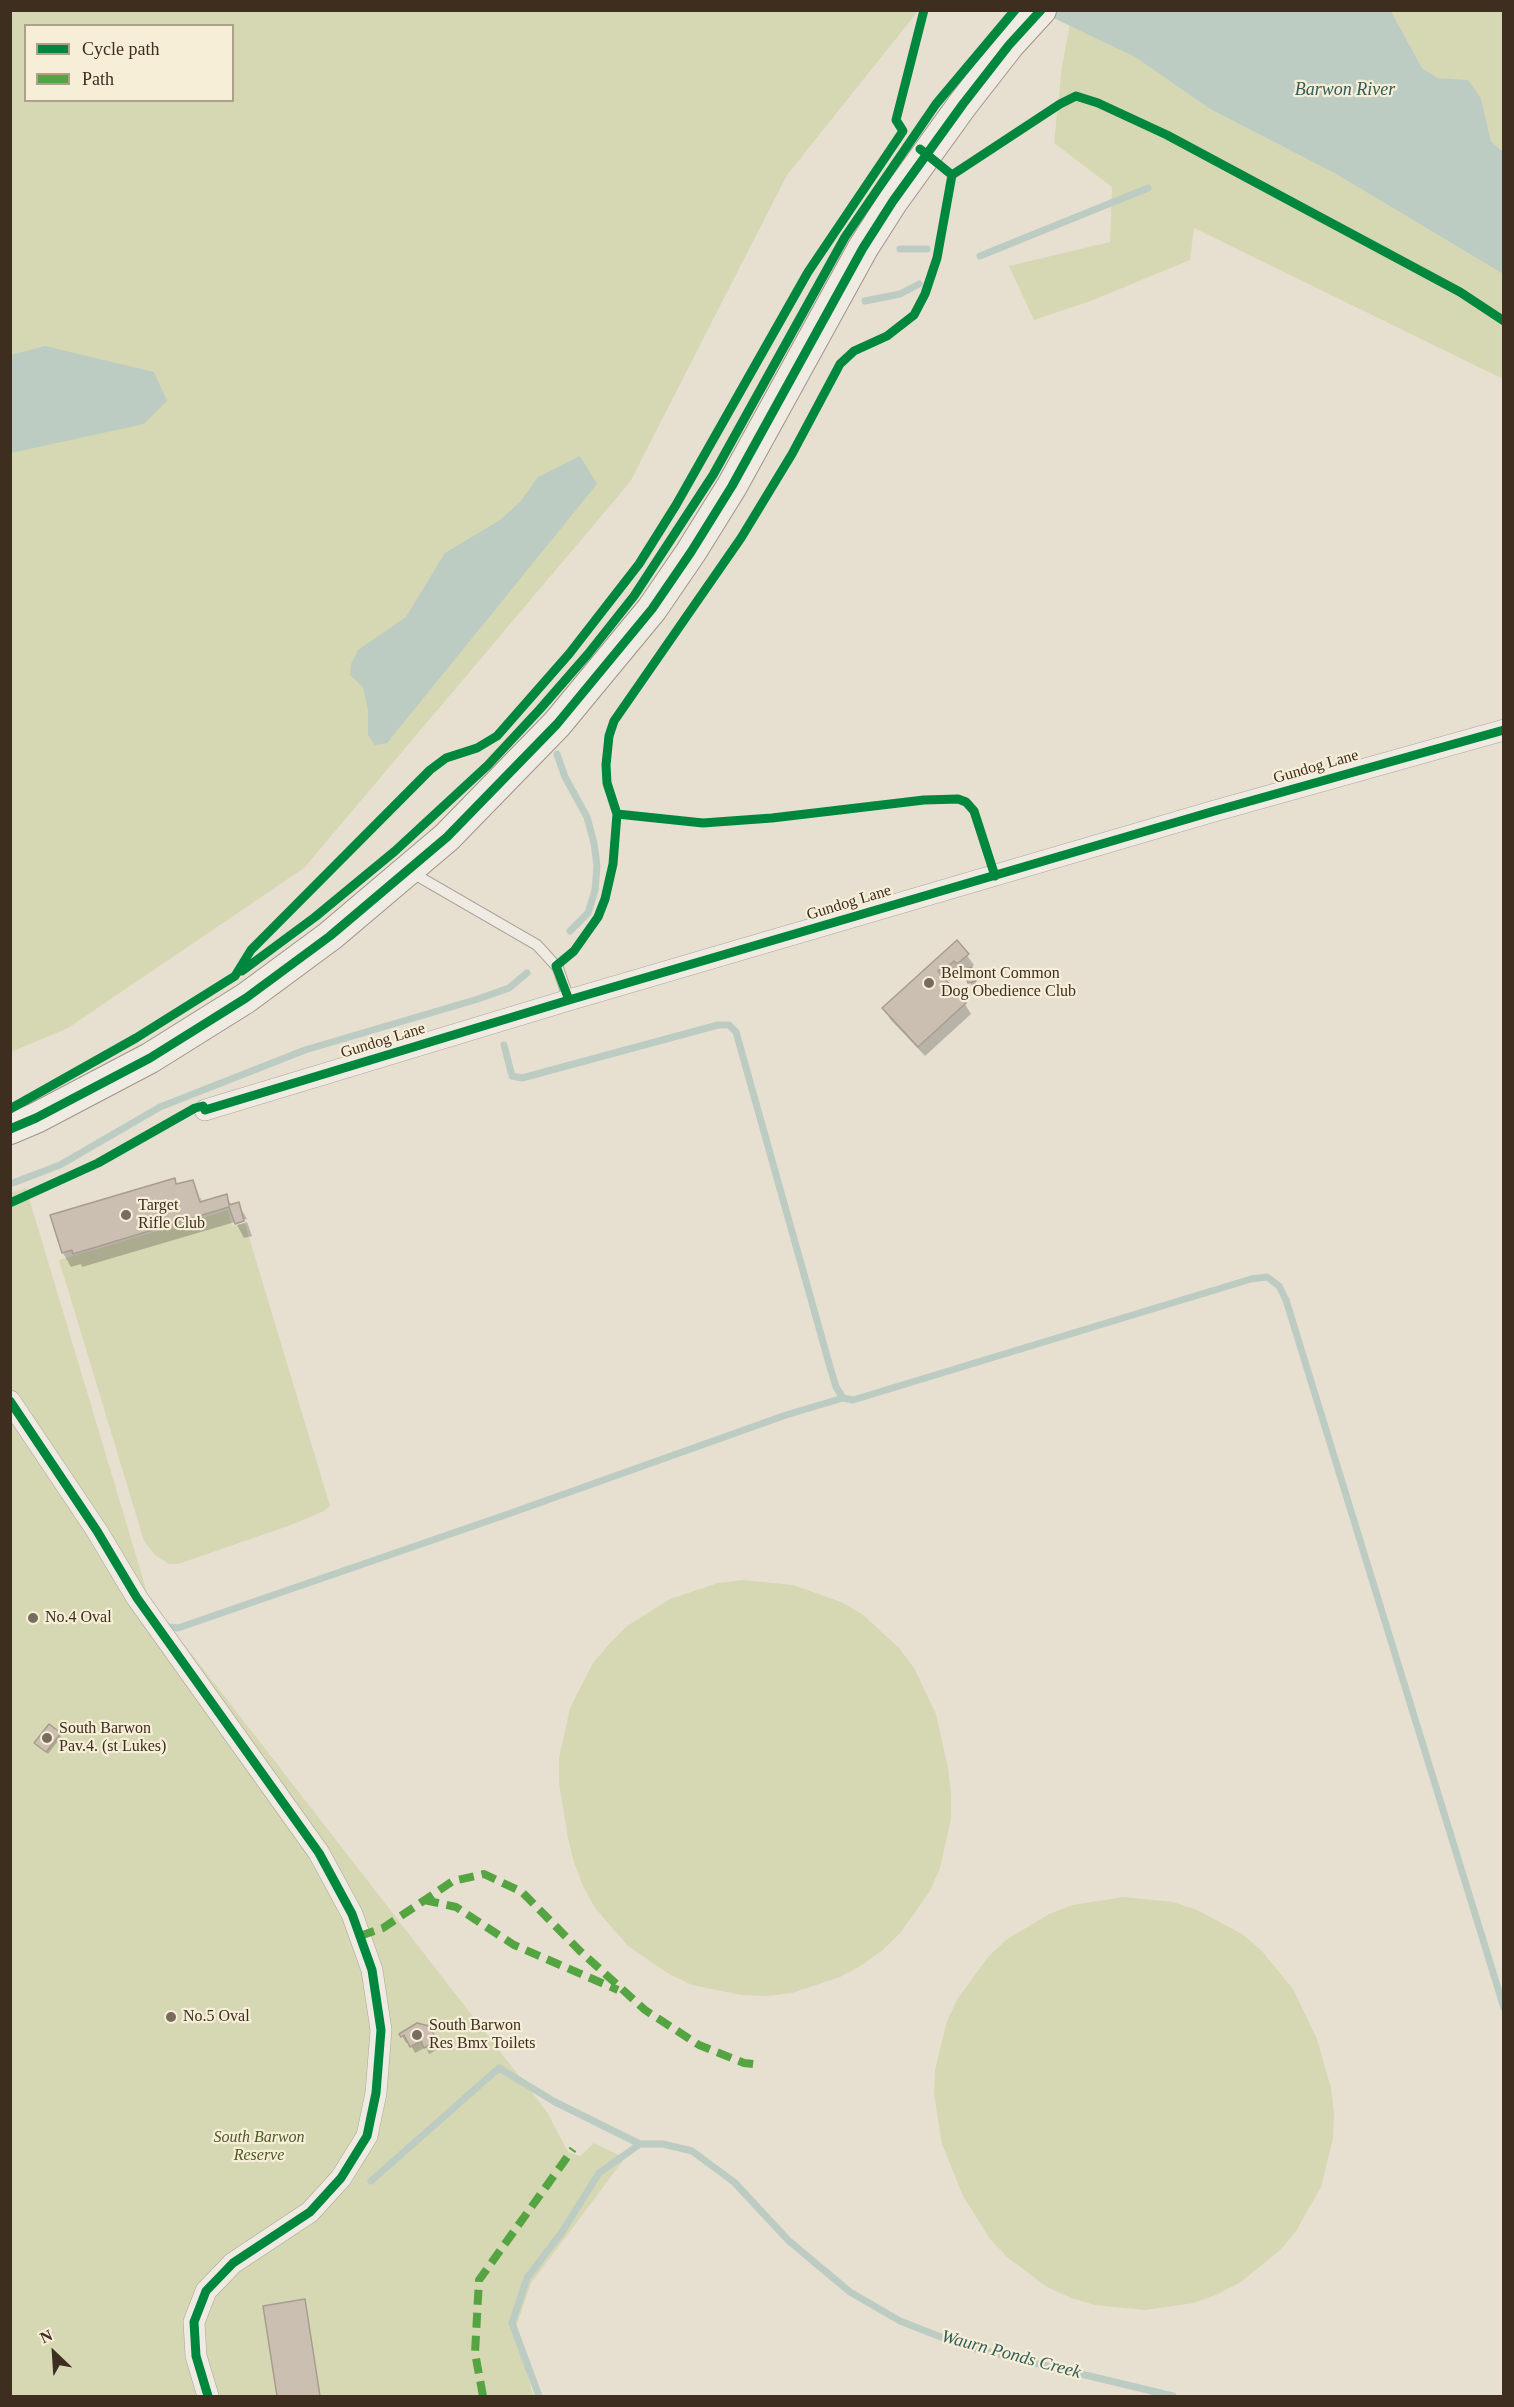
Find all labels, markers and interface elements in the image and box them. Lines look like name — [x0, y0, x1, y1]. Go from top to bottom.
legend — [24, 24, 234, 102]
text: Cycle path — [82, 39, 159, 59]
text: Path — [82, 69, 114, 89]
water label: Barwon River — [1295, 79, 1395, 101]
street label: Gundog Lane — [1271, 746, 1361, 788]
street label: Gundog Lane — [804, 881, 894, 925]
place label: Belmont Common Dog Obedience Club — [941, 964, 1076, 1002]
marker: Belmont Common Dog Obedience Club — [922, 976, 936, 990]
street label: Gundog Lane — [338, 1019, 428, 1063]
place label: Target Rifle Club — [138, 1196, 205, 1234]
marker: Target Rifle Club — [119, 1208, 133, 1222]
place label: No.4 Oval — [45, 1608, 112, 1628]
marker: No.4 Oval — [26, 1611, 40, 1625]
place label: South Barwon Pav.4. (st Lukes) — [59, 1719, 166, 1757]
marker: South Barwon Pav.4. (st Lukes) — [40, 1731, 54, 1745]
place label: No.5 Oval — [183, 2007, 250, 2027]
marker: No.5 Oval — [164, 2010, 178, 2024]
place label: South Barwon Res Bmx Toilets — [429, 2016, 535, 2054]
marker: South Barwon Res Bmx Toilets — [410, 2028, 424, 2042]
park label: South Barwon Reserve — [213, 2128, 305, 2166]
north arrow — [24, 2323, 84, 2383]
text: N — [37, 2326, 55, 2346]
water label: Waurn Ponds Creek — [939, 2326, 1083, 2384]

